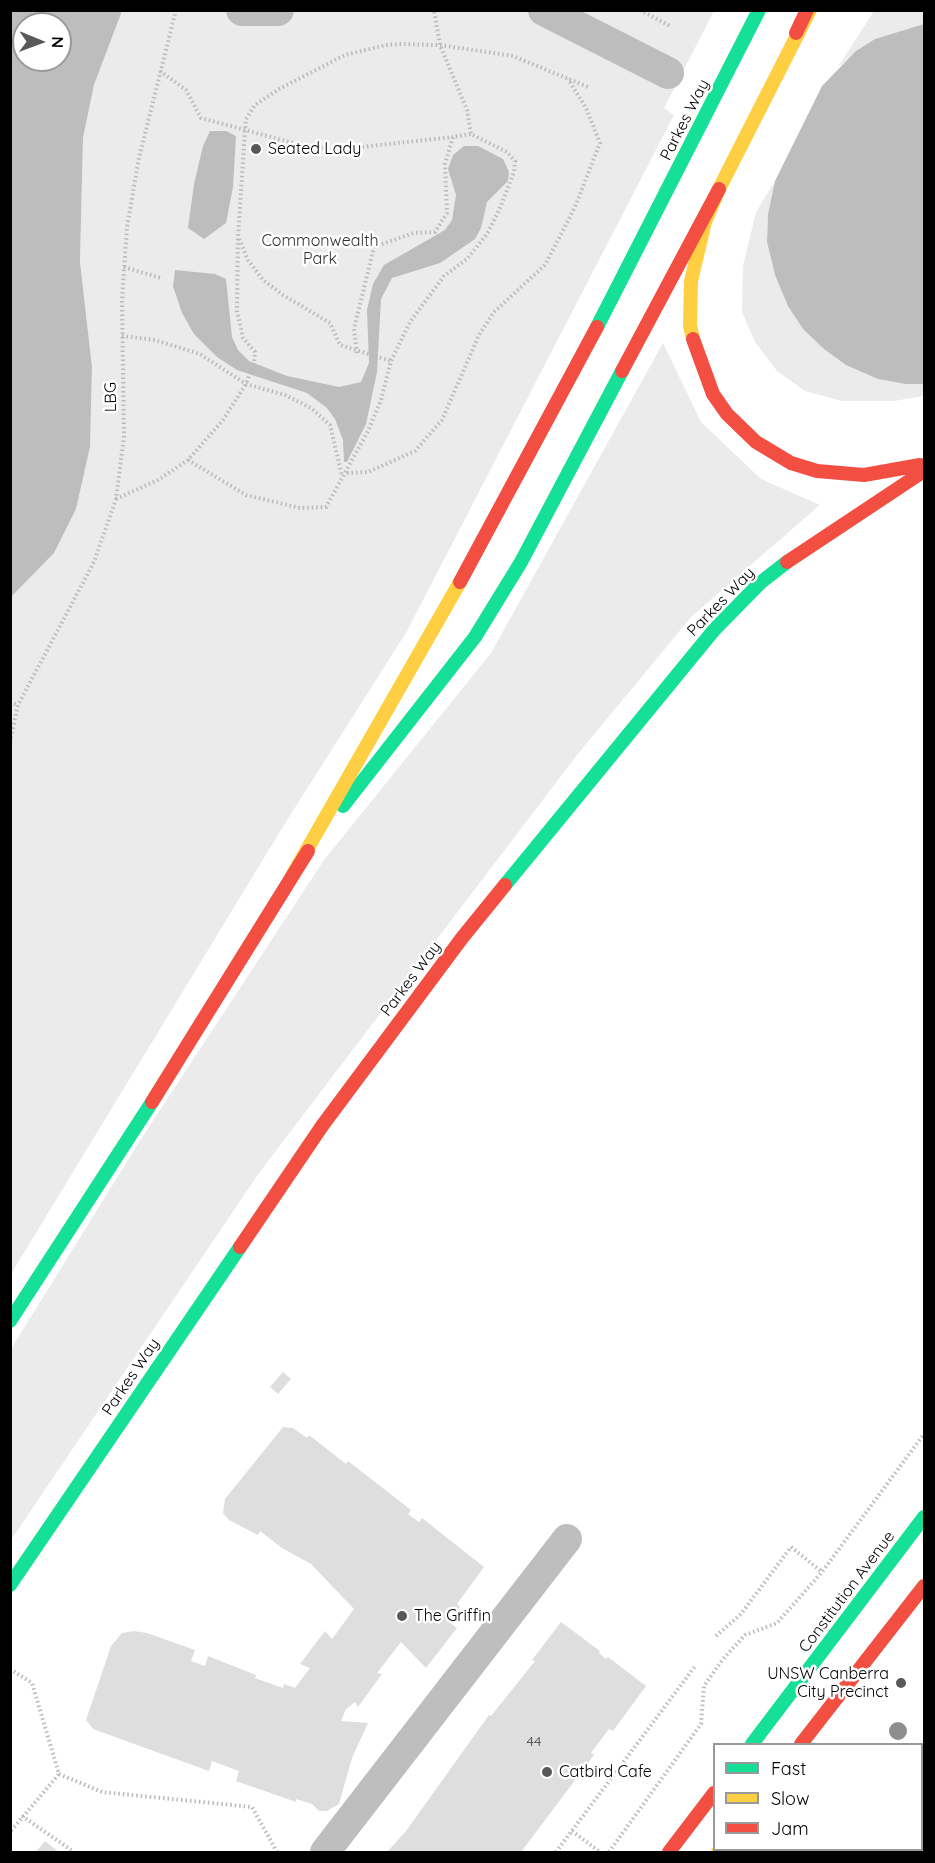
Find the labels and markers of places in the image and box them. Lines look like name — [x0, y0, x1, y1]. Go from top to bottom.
place label: Seated Lady — [268, 139, 361, 159]
marker: Seated Lady — [249, 142, 263, 156]
place label: The Griffin — [414, 1606, 491, 1626]
marker: The Griffin — [395, 1609, 409, 1623]
place label: UNSW Canberra City Precinct — [767, 1664, 889, 1702]
marker: UNSW Canberra City Precinct — [894, 1676, 908, 1690]
place label: Catbird Cafe — [559, 1762, 652, 1782]
marker: Catbird Cafe — [540, 1765, 554, 1779]

